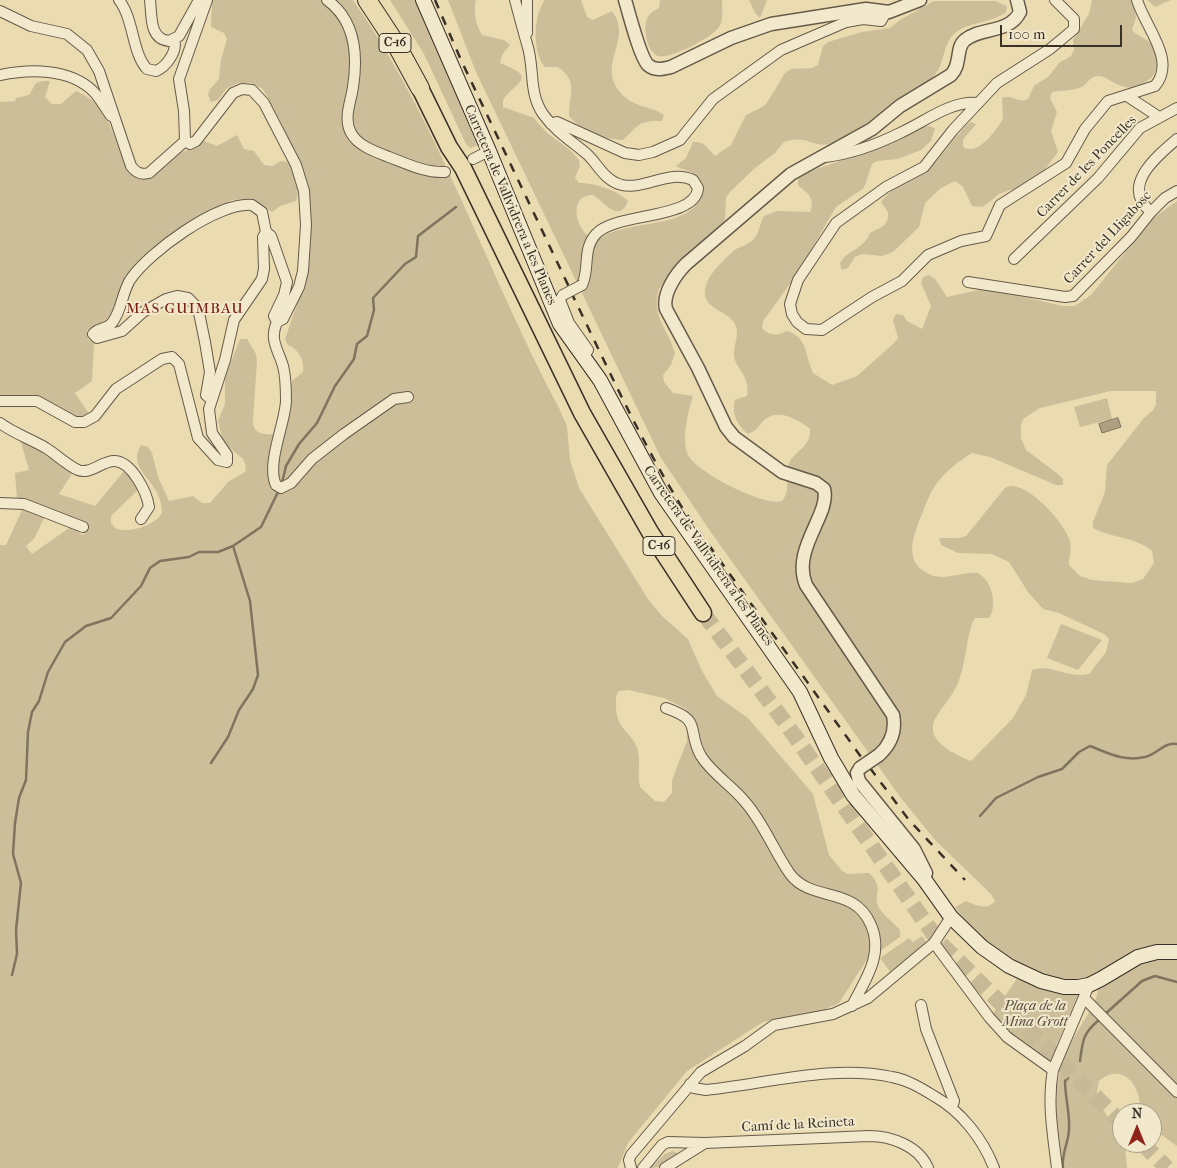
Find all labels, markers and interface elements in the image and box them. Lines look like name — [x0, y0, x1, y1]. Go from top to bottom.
scale bar — [1002, 15, 1124, 47]
text: 100 m — [1008, 25, 1046, 43]
road number: C-16 — [379, 34, 411, 52]
street label: Carretera de Vallvidrera a les Planes — [460, 102, 560, 308]
street label: Carrer de les Poncelles — [1034, 112, 1140, 222]
street label: Carrer del Lligabosc — [1061, 188, 1155, 288]
district label: MAS GUIMBAU — [125, 300, 245, 318]
street label: Carretera de Vallvidrera a les Planes — [639, 463, 777, 649]
road number: C-16 — [643, 536, 675, 556]
park label: Plaça de la Mina Grott — [1002, 999, 1068, 1032]
north arrow — [1112, 1103, 1162, 1153]
text: N — [1132, 1105, 1142, 1122]
street label: Camí de la Reineta — [741, 1114, 855, 1136]

